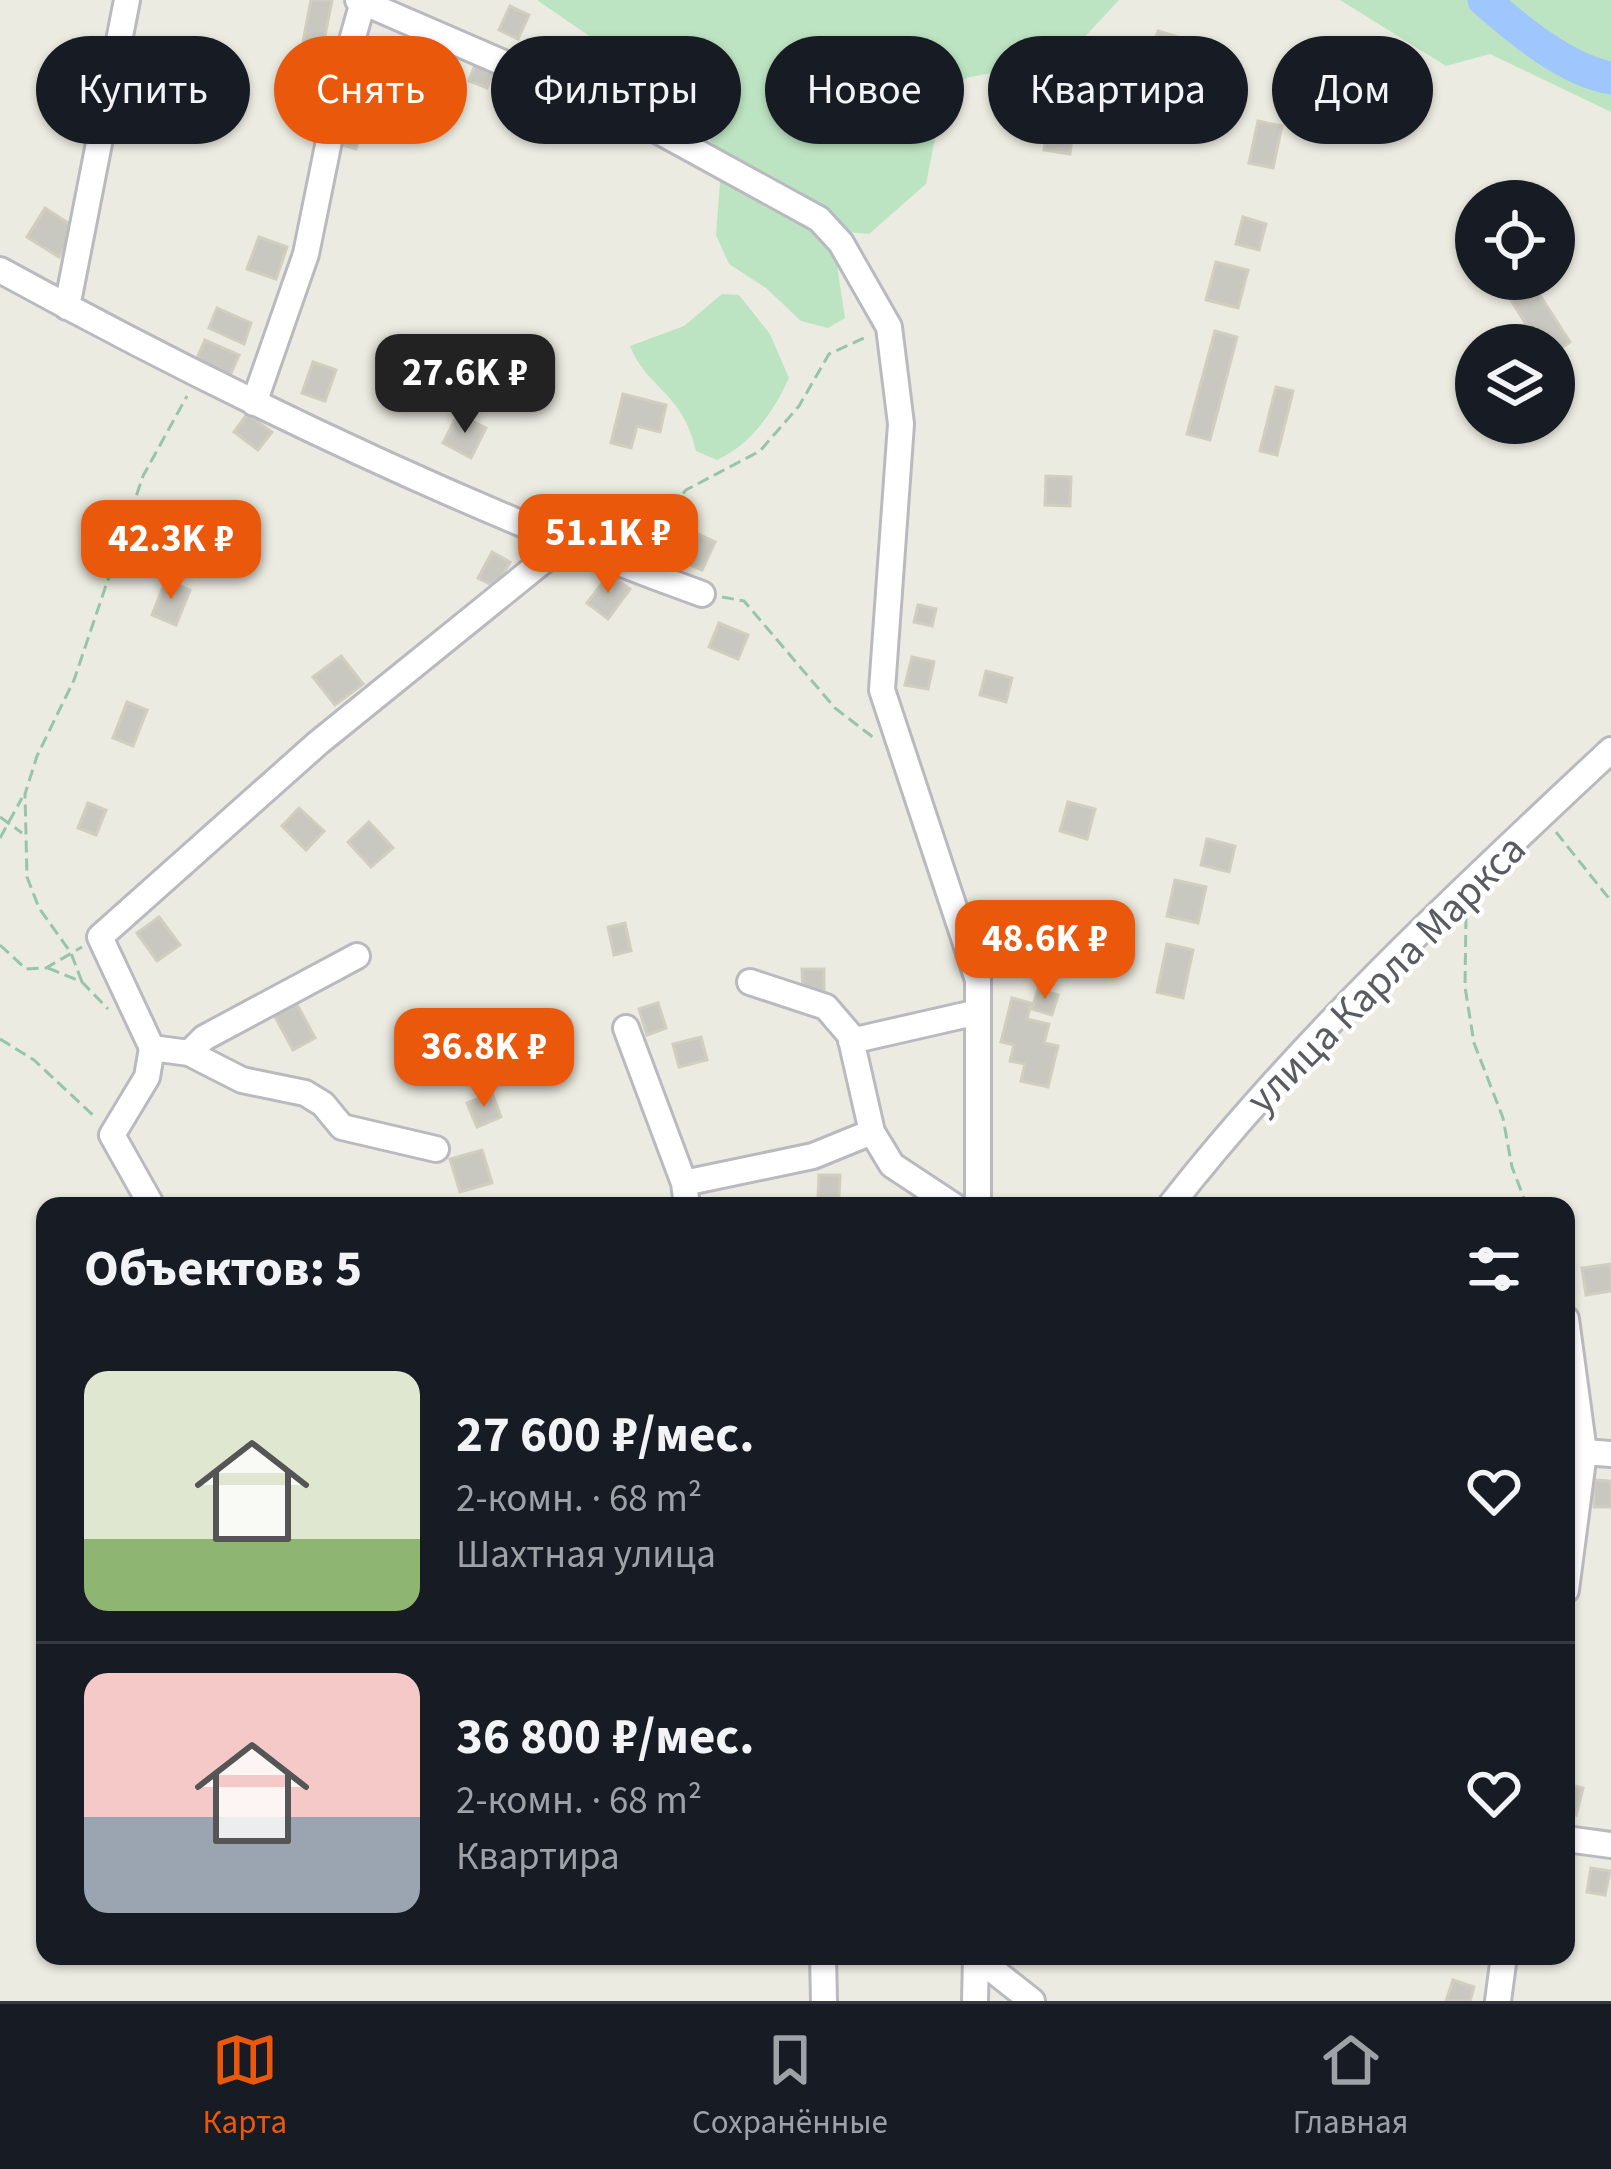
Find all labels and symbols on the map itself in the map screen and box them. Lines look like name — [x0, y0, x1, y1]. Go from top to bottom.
pin: 27.6K ₽ — [354, 334, 576, 436]
pin: 51.1K ₽ — [497, 494, 719, 596]
pin: 42.3K ₽ — [60, 500, 282, 602]
street label: улица Карла Маркса — [1233, 821, 1540, 1128]
pin: 48.6K ₽ — [934, 900, 1156, 1002]
pin: 36.8K ₽ — [373, 1008, 595, 1110]

